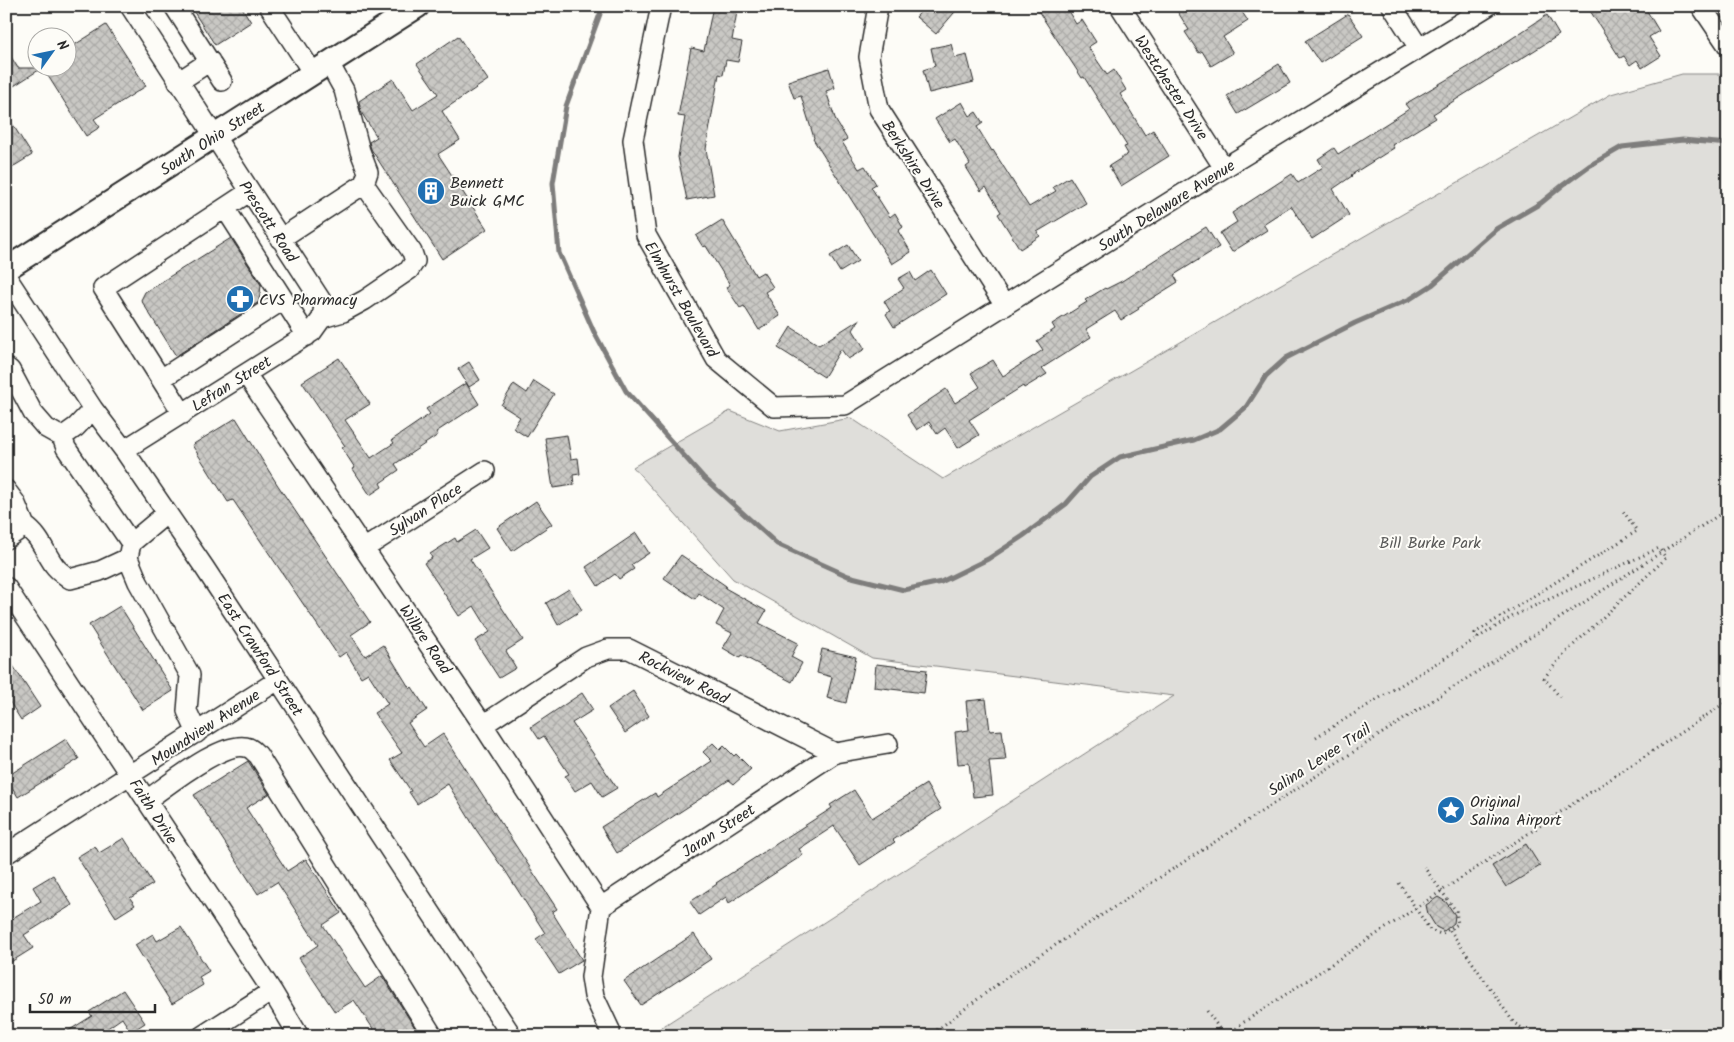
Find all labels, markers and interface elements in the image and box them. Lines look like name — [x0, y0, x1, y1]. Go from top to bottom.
north arrow — [28, 28, 78, 78]
street label: Westchester Drive — [1127, 30, 1214, 145]
text: N — [50, 36, 74, 55]
street label: South Ohio Street — [155, 95, 271, 183]
street label: Berkshire Drive — [875, 115, 951, 214]
street label: South Delaware Avenue — [1093, 154, 1240, 259]
place label: Bennett Buick GMC — [450, 171, 525, 214]
street label: Prescott Road — [232, 176, 304, 269]
building icon: Bennett Buick GMC — [416, 176, 446, 206]
street label: Elmhurst Boulevard — [637, 237, 725, 364]
pharmacy icon: CVS Pharmacy — [225, 284, 255, 314]
place label: CVS Pharmacy — [259, 288, 357, 313]
street label: Lefran Street — [187, 349, 277, 419]
street label: Sylvan Place — [384, 477, 468, 543]
park label: Bill Burke Park — [1379, 531, 1481, 556]
street label: East Crawford Street — [210, 588, 310, 722]
street label: Wilbre Road — [392, 600, 458, 681]
street label: Rockview Road — [634, 645, 734, 712]
street label: Moundview Avenue — [146, 683, 266, 773]
street label: Salina Levee Trail — [1263, 717, 1376, 803]
street label: Faith Drive — [122, 774, 183, 850]
place label: Original Salina Airport — [1470, 790, 1562, 833]
place icon: Original Salina Airport — [1436, 795, 1466, 825]
street label: Jaran Street — [677, 798, 761, 864]
scale bar — [30, 982, 155, 1014]
text: 50 m — [38, 988, 72, 1012]

